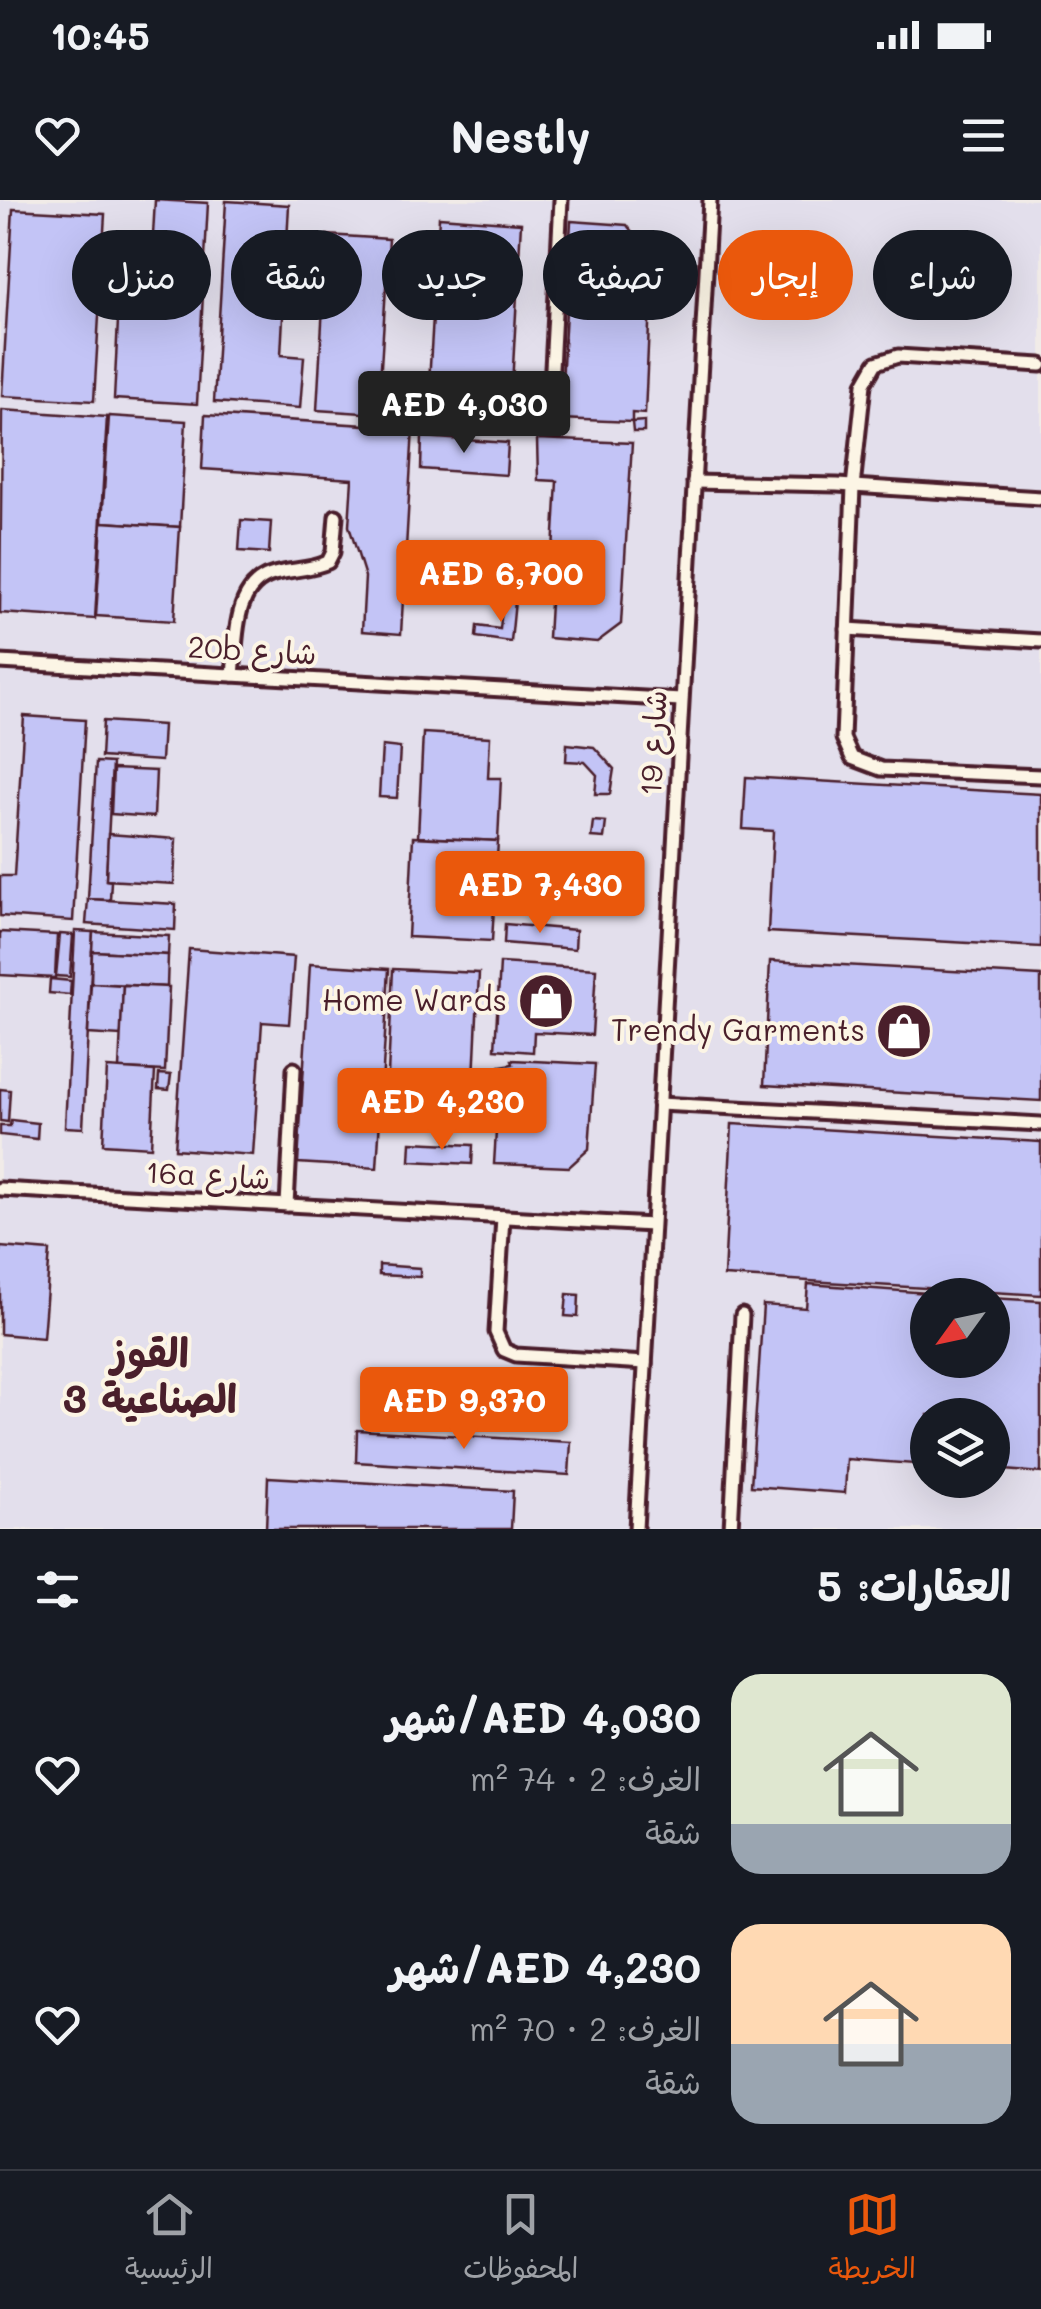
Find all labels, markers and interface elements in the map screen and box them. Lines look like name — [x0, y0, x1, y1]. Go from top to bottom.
text: 10:45 — [50, 10, 150, 60]
text: Nestly — [450, 106, 591, 164]
icon: heart — [30, 108, 85, 163]
icon: menu — [956, 108, 1011, 163]
chip: منزل — [72, 230, 211, 320]
chip: شقة — [231, 230, 362, 320]
chip: جديد — [382, 230, 523, 320]
chip: تصفية — [543, 230, 698, 320]
chip: إيجار — [718, 230, 853, 320]
chip: شراء — [873, 230, 1012, 320]
pin: AED 4,030 — [350, 371, 578, 456]
text: AED 4,030 — [380, 382, 548, 424]
pin: AED 6,700 — [387, 540, 615, 625]
text: AED 6,700 — [418, 551, 584, 593]
street label: 20b شارع — [187, 626, 317, 675]
street label: شارع 19 — [629, 689, 678, 797]
pin: AED 7,430 — [426, 851, 654, 936]
text: AED 7,430 — [458, 862, 622, 904]
shop icon: Home Wards — [516, 971, 576, 1031]
place label: Home Wards — [322, 979, 507, 1019]
shop icon: Trendy Garments — [874, 1001, 934, 1061]
place label: Trendy Garments — [611, 1009, 865, 1049]
pin: AED 4,230 — [328, 1068, 556, 1153]
text: AED 4,230 — [359, 1079, 525, 1121]
street label: 16a شارع — [145, 1151, 271, 1200]
north arrow — [910, 1278, 1010, 1378]
map controls — [910, 1278, 1010, 1498]
district label: القوز الصناعية 3 — [63, 1325, 237, 1423]
pin: AED 9,370 — [350, 1367, 578, 1452]
text: AED 9,370 — [382, 1378, 546, 1420]
button: layers — [910, 1398, 1010, 1498]
text: العقارات: 5 — [817, 1557, 1011, 1612]
icon: filters — [30, 1562, 85, 1617]
text: AED 4,030/شهر — [387, 1689, 701, 1744]
icon: home — [811, 1714, 931, 1834]
icon: heart — [30, 1747, 85, 1802]
text: الغرف: 2 · 74 m² — [470, 1757, 701, 1799]
text: شقة — [645, 1810, 701, 1852]
text: AED 4,230/شهر — [390, 1939, 701, 1994]
icon: home — [811, 1964, 931, 2084]
icon: heart — [30, 1997, 85, 2052]
text: الغرف: 2 · 70 m² — [469, 2007, 701, 2049]
text: شقة — [645, 2060, 701, 2102]
tab: الرئيسية — [125, 2187, 213, 2293]
tab: المحفوظات — [463, 2187, 578, 2293]
tab: الخريطة — [829, 2187, 916, 2293]

